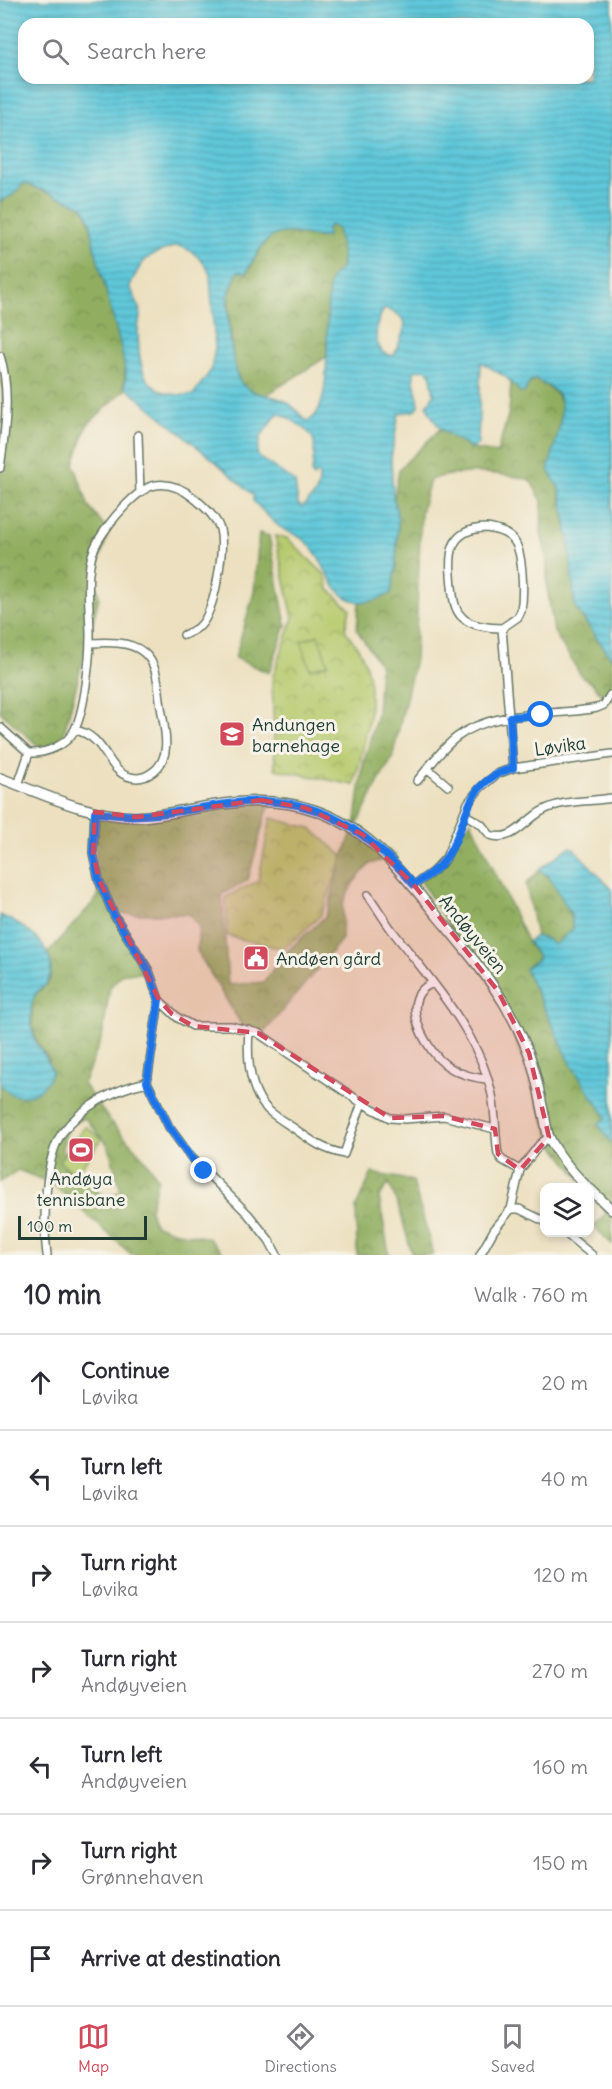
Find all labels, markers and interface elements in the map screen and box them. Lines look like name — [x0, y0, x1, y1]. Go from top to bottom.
search box — [18, 18, 594, 84]
icon: search — [39, 35, 72, 68]
text: Search here — [87, 37, 206, 65]
route start — [527, 701, 553, 727]
place label: Andungen barnehage — [252, 713, 340, 757]
school or university icon: Andungen barnehage — [217, 719, 247, 749]
street label: Løvika — [533, 731, 587, 761]
street label: Andøyveien — [434, 890, 512, 978]
public building icon: Andøen gård — [241, 943, 271, 973]
place label: Andøen gård — [276, 947, 382, 970]
sports icon: Andøya tennisbane — [66, 1135, 96, 1165]
route end — [190, 1157, 216, 1183]
place label: Andøya tennisbane — [37, 1167, 125, 1211]
map controls — [540, 1183, 594, 1237]
button: layers — [540, 1183, 594, 1237]
scale bar — [18, 1213, 147, 1240]
text: 100 m — [27, 1216, 72, 1236]
text: 10 min — [24, 1278, 101, 1311]
text: Walk · 760 m — [474, 1282, 588, 1307]
text: Continue — [81, 1356, 170, 1384]
icon: ahead — [24, 1366, 57, 1399]
text: 20 m — [542, 1370, 588, 1395]
text: Løvika — [81, 1384, 139, 1409]
text: Turn left — [81, 1452, 162, 1480]
icon: left — [24, 1462, 57, 1495]
text: 40 m — [541, 1466, 588, 1491]
text: Løvika — [81, 1480, 139, 1505]
text: Turn right — [81, 1548, 177, 1576]
icon: right — [24, 1558, 57, 1591]
text: 120 m — [534, 1562, 588, 1587]
text: Løvika — [81, 1576, 139, 1601]
text: Turn right — [81, 1644, 177, 1672]
icon: right — [24, 1654, 57, 1687]
text: 270 m — [532, 1658, 588, 1683]
text: Andøyveien — [81, 1672, 187, 1697]
text: Turn left — [81, 1740, 162, 1768]
icon: left — [24, 1750, 57, 1783]
text: 160 m — [533, 1754, 588, 1779]
text: Andøyveien — [81, 1768, 187, 1793]
text: Turn right — [81, 1836, 177, 1864]
icon: right — [24, 1846, 57, 1879]
text: 150 m — [533, 1850, 588, 1875]
text: Grønnehaven — [81, 1864, 204, 1889]
icon: arrive — [24, 1942, 57, 1975]
text: Arrive at destination — [81, 1944, 281, 1972]
tab: Map — [77, 2020, 110, 2076]
tab: Directions — [264, 2020, 337, 2076]
tab: Saved — [491, 2020, 535, 2076]

